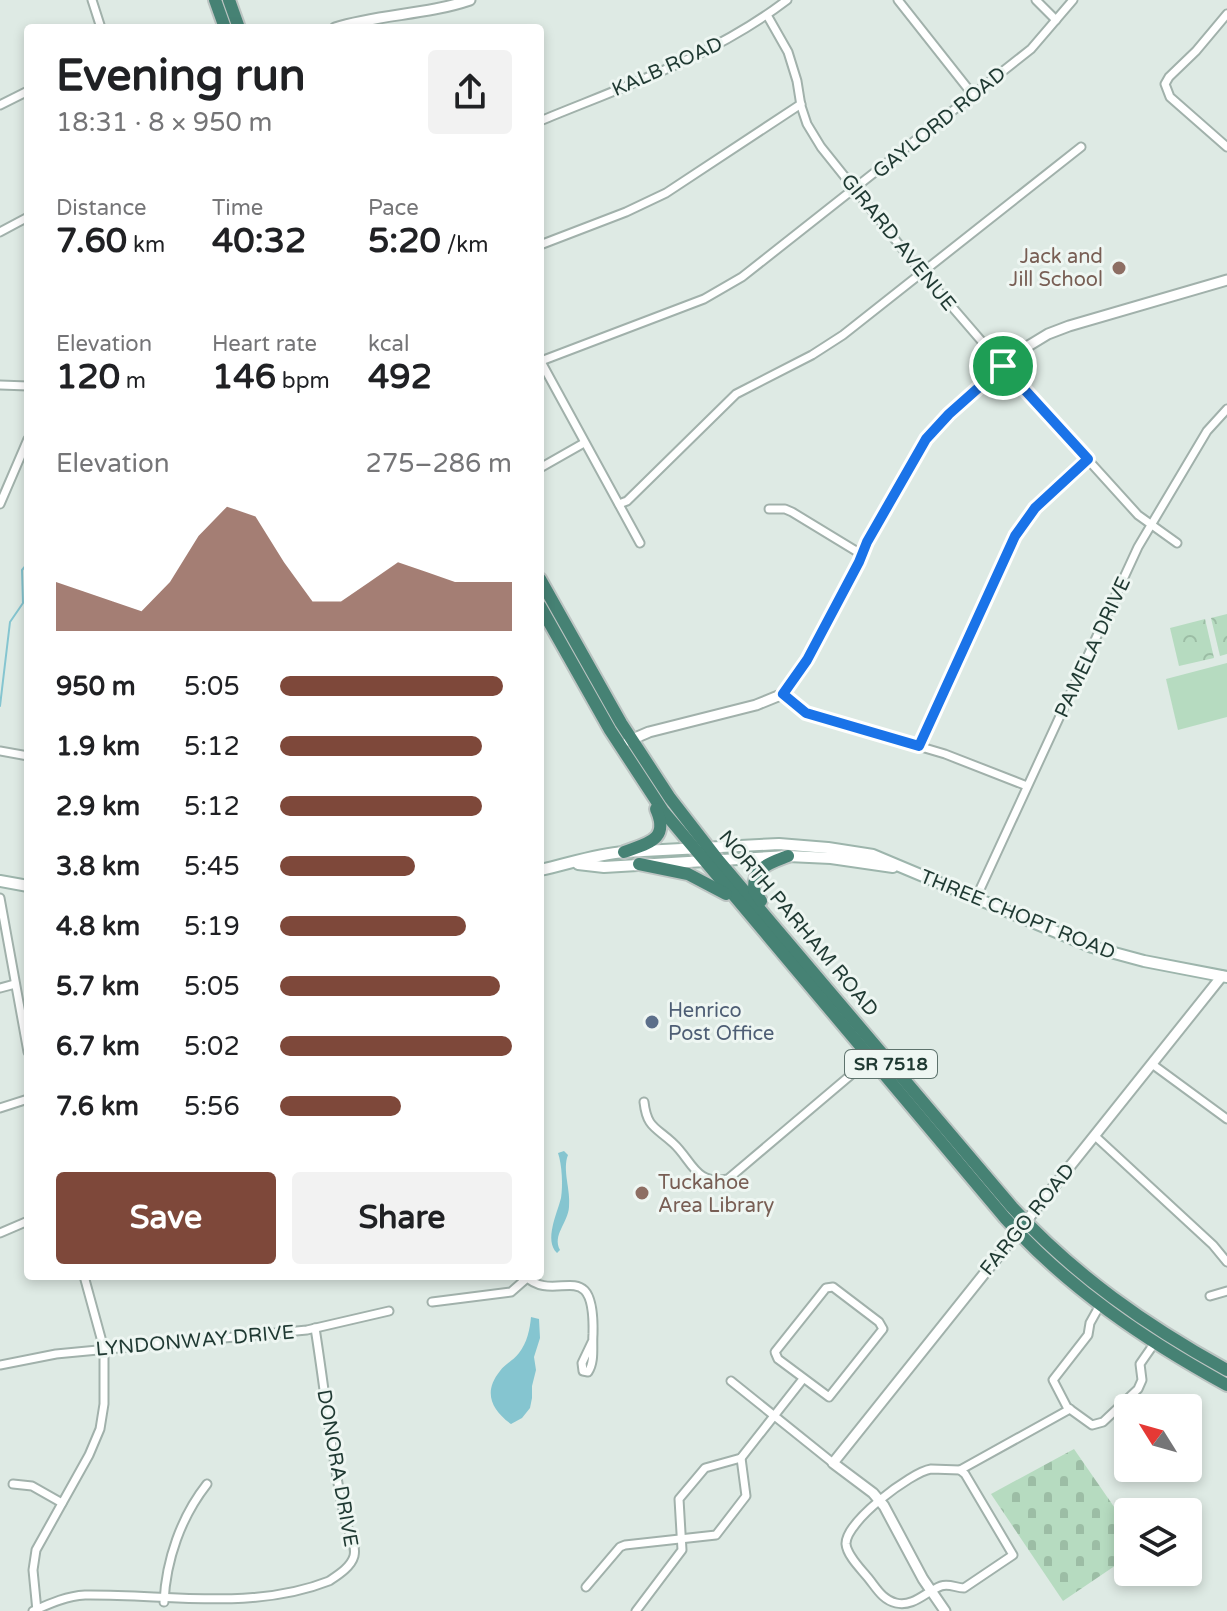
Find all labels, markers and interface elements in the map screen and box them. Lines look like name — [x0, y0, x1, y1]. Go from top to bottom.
street label: KALB ROAD — [608, 32, 726, 102]
text: Evening run — [56, 50, 305, 103]
button: share — [428, 50, 512, 134]
street label: GAYLORD ROAD — [868, 62, 1011, 184]
text: 18:31 · 8 × 950 m — [56, 107, 272, 138]
street label: GIRARD AVENUE — [836, 169, 961, 316]
text: Distance — [56, 195, 147, 221]
text: Time — [212, 195, 263, 221]
text: Pace — [368, 195, 419, 221]
text: 7.60 — [56, 221, 127, 262]
text: 40:32 — [212, 221, 306, 262]
text: 5:20 — [368, 221, 441, 262]
text: km — [127, 232, 165, 258]
text: /km — [441, 232, 489, 258]
place label: Jack and Jill School — [1009, 245, 1103, 292]
marker: Jack and Jill School — [1110, 259, 1128, 277]
text: Elevation — [56, 331, 152, 357]
text: Heart rate — [212, 331, 317, 357]
text: kcal — [368, 331, 409, 357]
pin — [969, 332, 1037, 400]
icon: arrive — [981, 344, 1025, 388]
text: 120 — [56, 357, 120, 398]
text: 146 — [212, 357, 276, 398]
text: 492 — [368, 357, 432, 398]
text: m — [120, 368, 146, 394]
text: bpm — [276, 368, 330, 394]
text: Elevation — [56, 448, 170, 479]
text: 275–286 m — [366, 448, 512, 479]
street label: PAMELA DRIVE — [1050, 573, 1136, 722]
text: 950 m — [56, 671, 136, 702]
text: 5:05 — [184, 671, 240, 702]
text: 1.9 km — [56, 731, 140, 762]
text: 5:12 — [184, 731, 240, 762]
text: 2.9 km — [56, 791, 140, 822]
text: 5:12 — [184, 791, 240, 822]
street label: NORTH PARHAM ROAD — [713, 826, 883, 1022]
text: 3.8 km — [56, 851, 140, 882]
text: 5:45 — [184, 851, 240, 882]
street label: THREE CHOPT ROAD — [917, 865, 1119, 965]
text: 4.8 km — [56, 911, 140, 942]
text: 5:19 — [184, 911, 240, 942]
text: 5.7 km — [56, 971, 140, 1002]
text: 5:05 — [184, 971, 240, 1002]
place label: Henrico Post Office — [668, 999, 774, 1046]
marker: Henrico Post Office — [643, 1013, 661, 1031]
text: 6.7 km — [56, 1031, 140, 1062]
text: 5:02 — [184, 1031, 240, 1062]
road number: SR 7518 — [845, 1050, 937, 1078]
text: 7.6 km — [56, 1091, 139, 1122]
text: 5:56 — [184, 1091, 240, 1122]
street label: FARGO ROAD — [975, 1159, 1080, 1280]
place label: Tuckahoe Area Library — [658, 1171, 775, 1218]
button: Save — [56, 1172, 276, 1264]
button: Share — [292, 1172, 512, 1264]
marker: Tuckahoe Area Library — [633, 1184, 651, 1202]
street label: LYNDONWAY DRIVE — [95, 1320, 295, 1362]
street label: DONORA DRIVE — [311, 1388, 363, 1549]
north arrow — [1114, 1394, 1202, 1482]
map controls — [1114, 1394, 1202, 1586]
button: layers — [1114, 1498, 1202, 1586]

